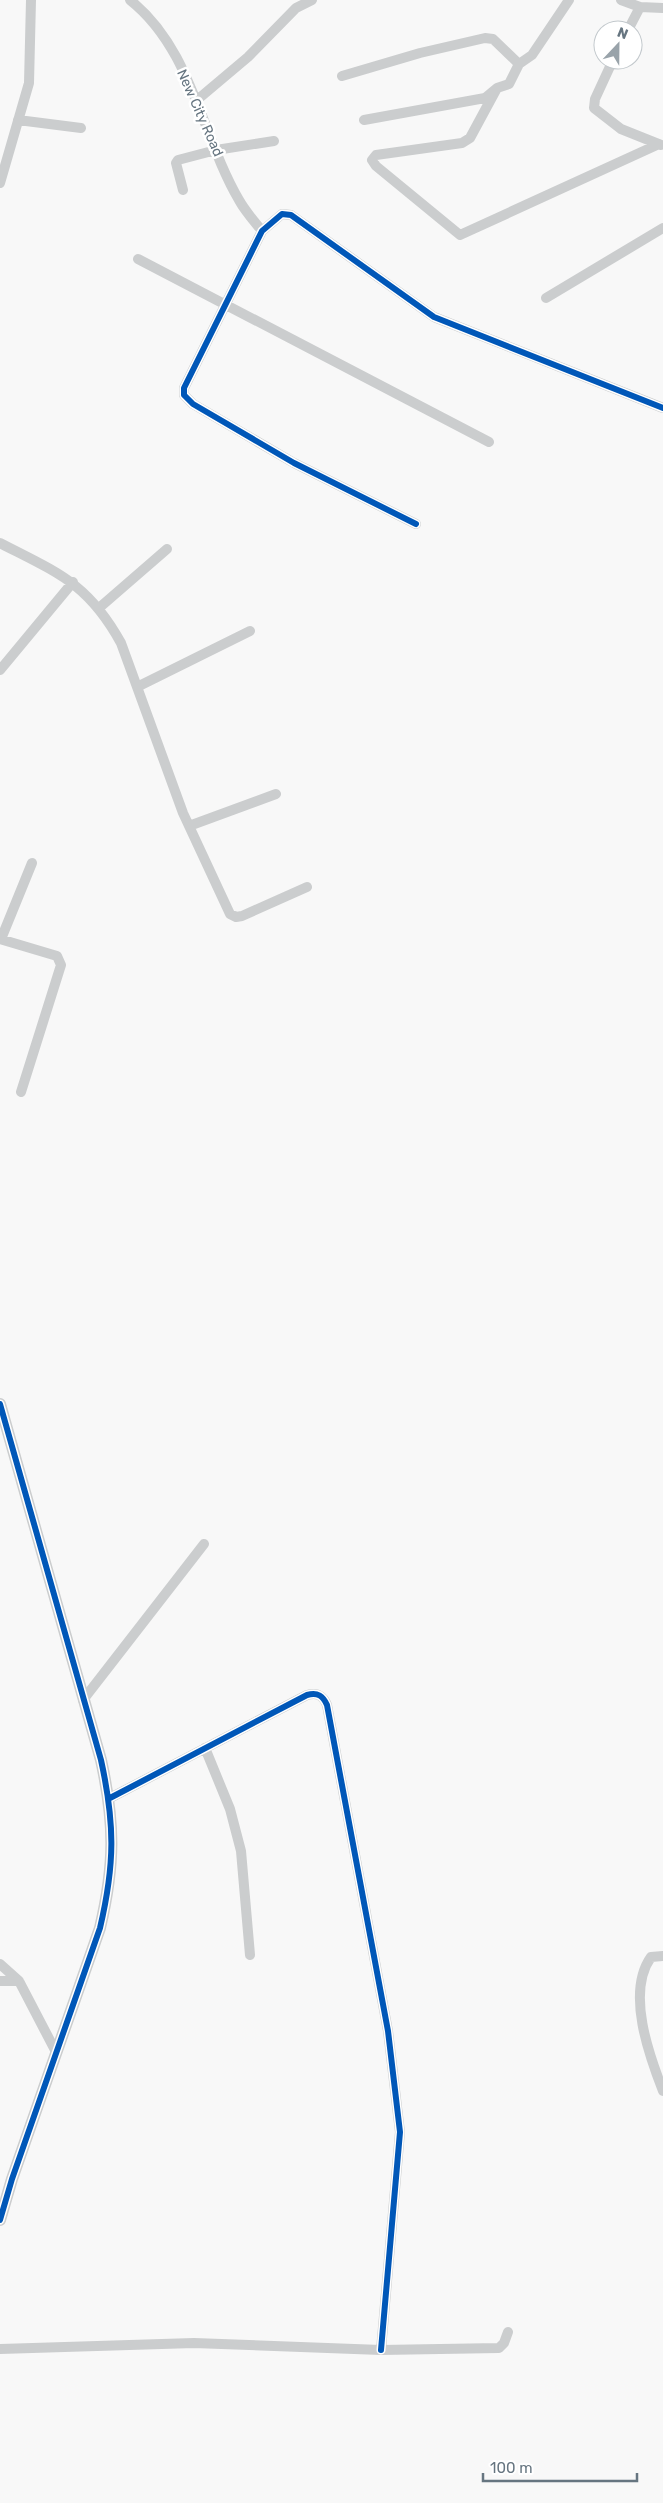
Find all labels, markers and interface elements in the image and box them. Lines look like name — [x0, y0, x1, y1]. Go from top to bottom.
north arrow — [593, 20, 643, 70]
text: N — [615, 24, 631, 43]
street label: New City Road — [173, 67, 227, 159]
scale bar — [483, 2450, 637, 2482]
text: 100 m — [490, 2459, 532, 2477]

